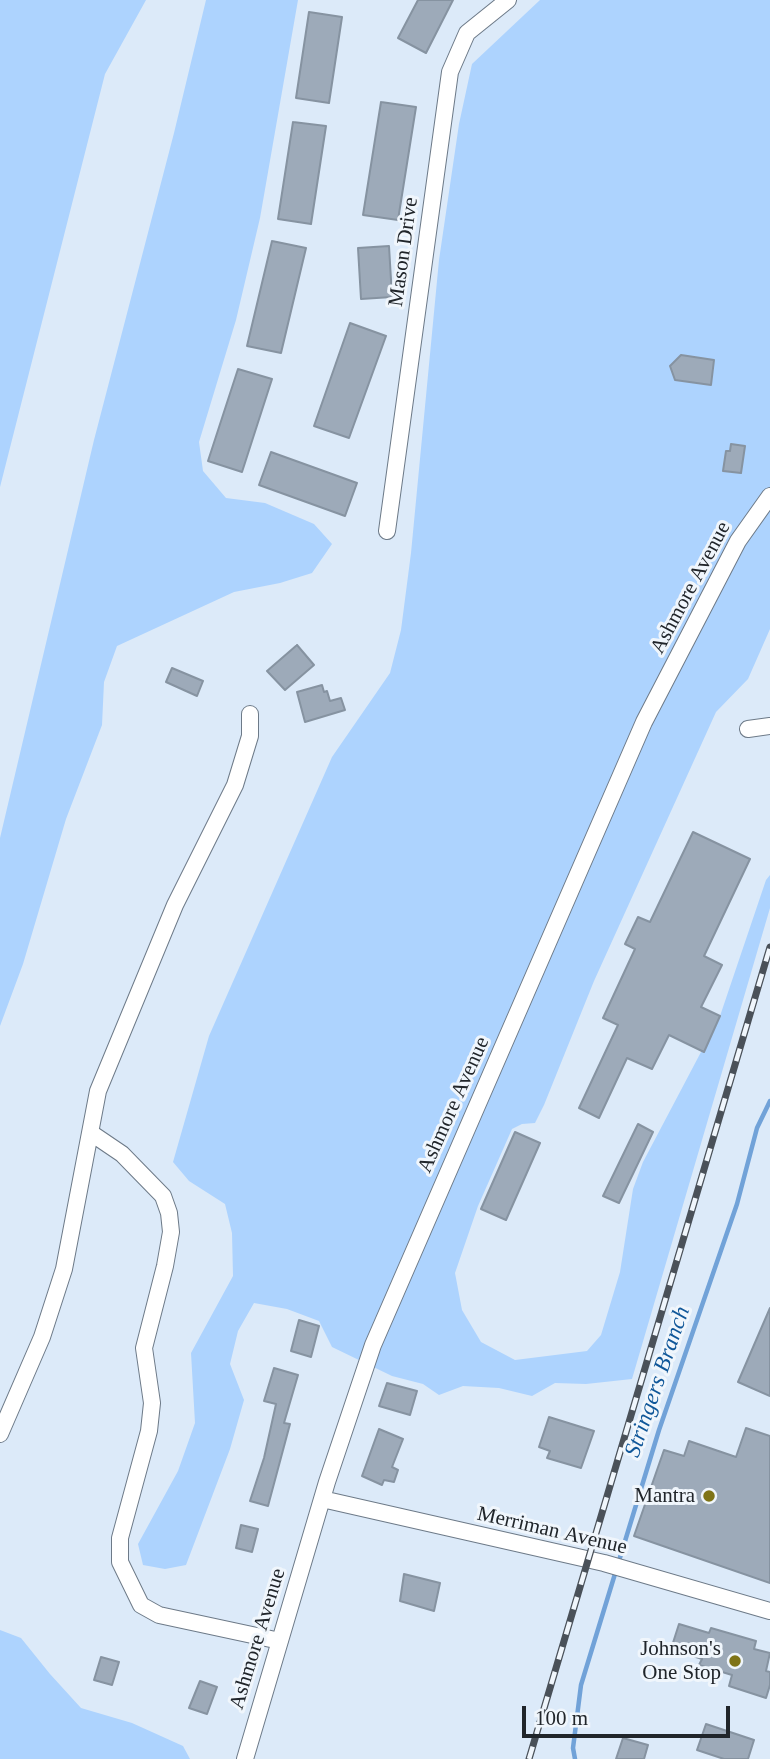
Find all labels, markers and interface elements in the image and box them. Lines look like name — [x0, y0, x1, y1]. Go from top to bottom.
street label: Mason Drive — [384, 196, 424, 308]
street label: Ashmore Avenue — [646, 518, 736, 658]
street label: Ashmore Avenue — [413, 1033, 495, 1177]
water label: Stringers Branch — [619, 1303, 697, 1461]
place label: Mantra — [634, 1483, 695, 1509]
marker: Mantra — [701, 1488, 717, 1504]
street label: Merriman Avenue — [475, 1502, 629, 1560]
street label: Ashmore Avenue — [225, 1566, 291, 1712]
place label: Johnson's One Stop — [640, 1636, 721, 1686]
marker: Johnson's One Stop — [727, 1653, 743, 1669]
scale bar — [525, 1692, 733, 1736]
text: 100 m — [535, 1706, 588, 1730]

